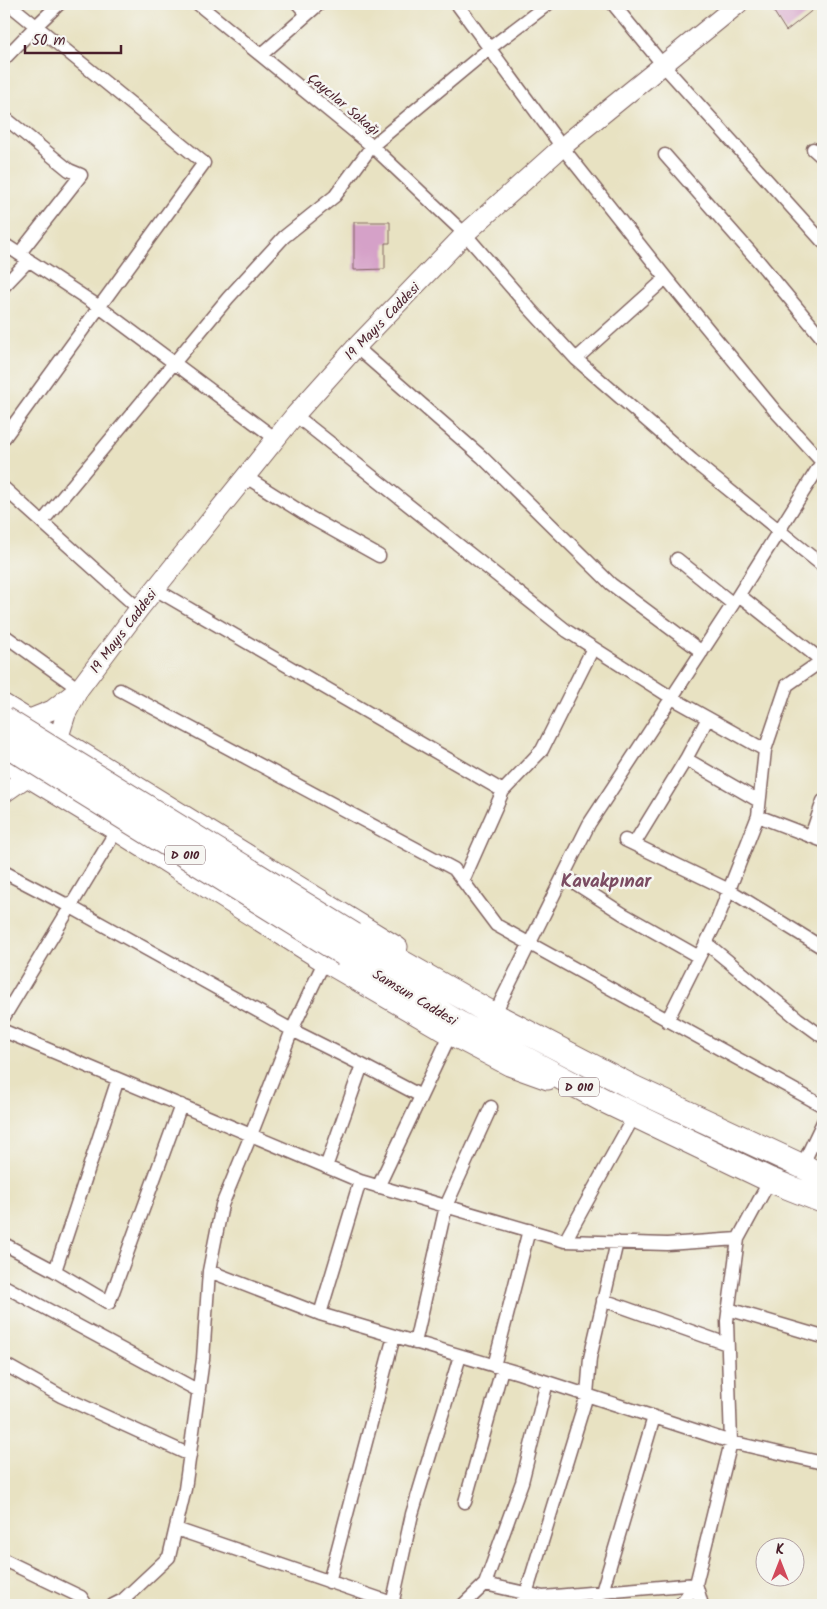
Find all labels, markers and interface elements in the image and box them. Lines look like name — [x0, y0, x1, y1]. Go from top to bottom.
scale bar — [25, 22, 121, 54]
text: 50 m — [32, 29, 66, 53]
street label: Çaycılar Sokağı — [302, 68, 385, 142]
street label: 19 Mayıs Caddesi — [340, 277, 426, 366]
street label: 19 Mayıs Caddesi — [85, 584, 163, 678]
road number: D 010 — [165, 846, 205, 864]
district label: Kavakpınar — [561, 867, 652, 897]
street label: Samsun Caddesi — [368, 964, 462, 1032]
road number: D 010 — [559, 1078, 599, 1096]
north arrow — [754, 1536, 804, 1586]
text: K — [776, 1539, 785, 1561]

